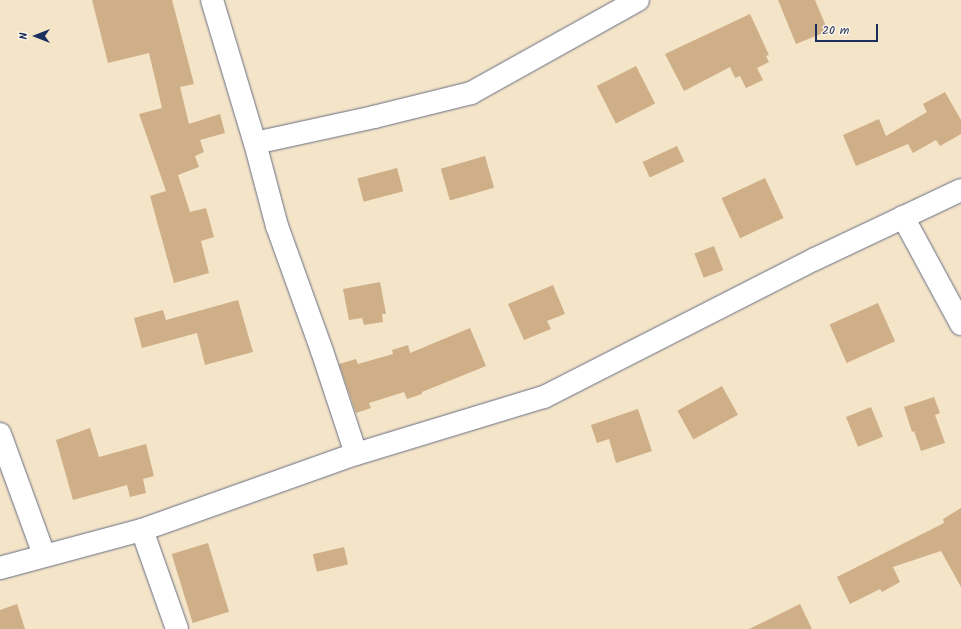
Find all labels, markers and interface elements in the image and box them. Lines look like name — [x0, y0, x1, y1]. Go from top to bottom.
north arrow — [16, 16, 56, 56]
scale bar — [817, 16, 880, 42]
text: 20 m — [822, 21, 849, 40]
text: N — [15, 33, 33, 39]

